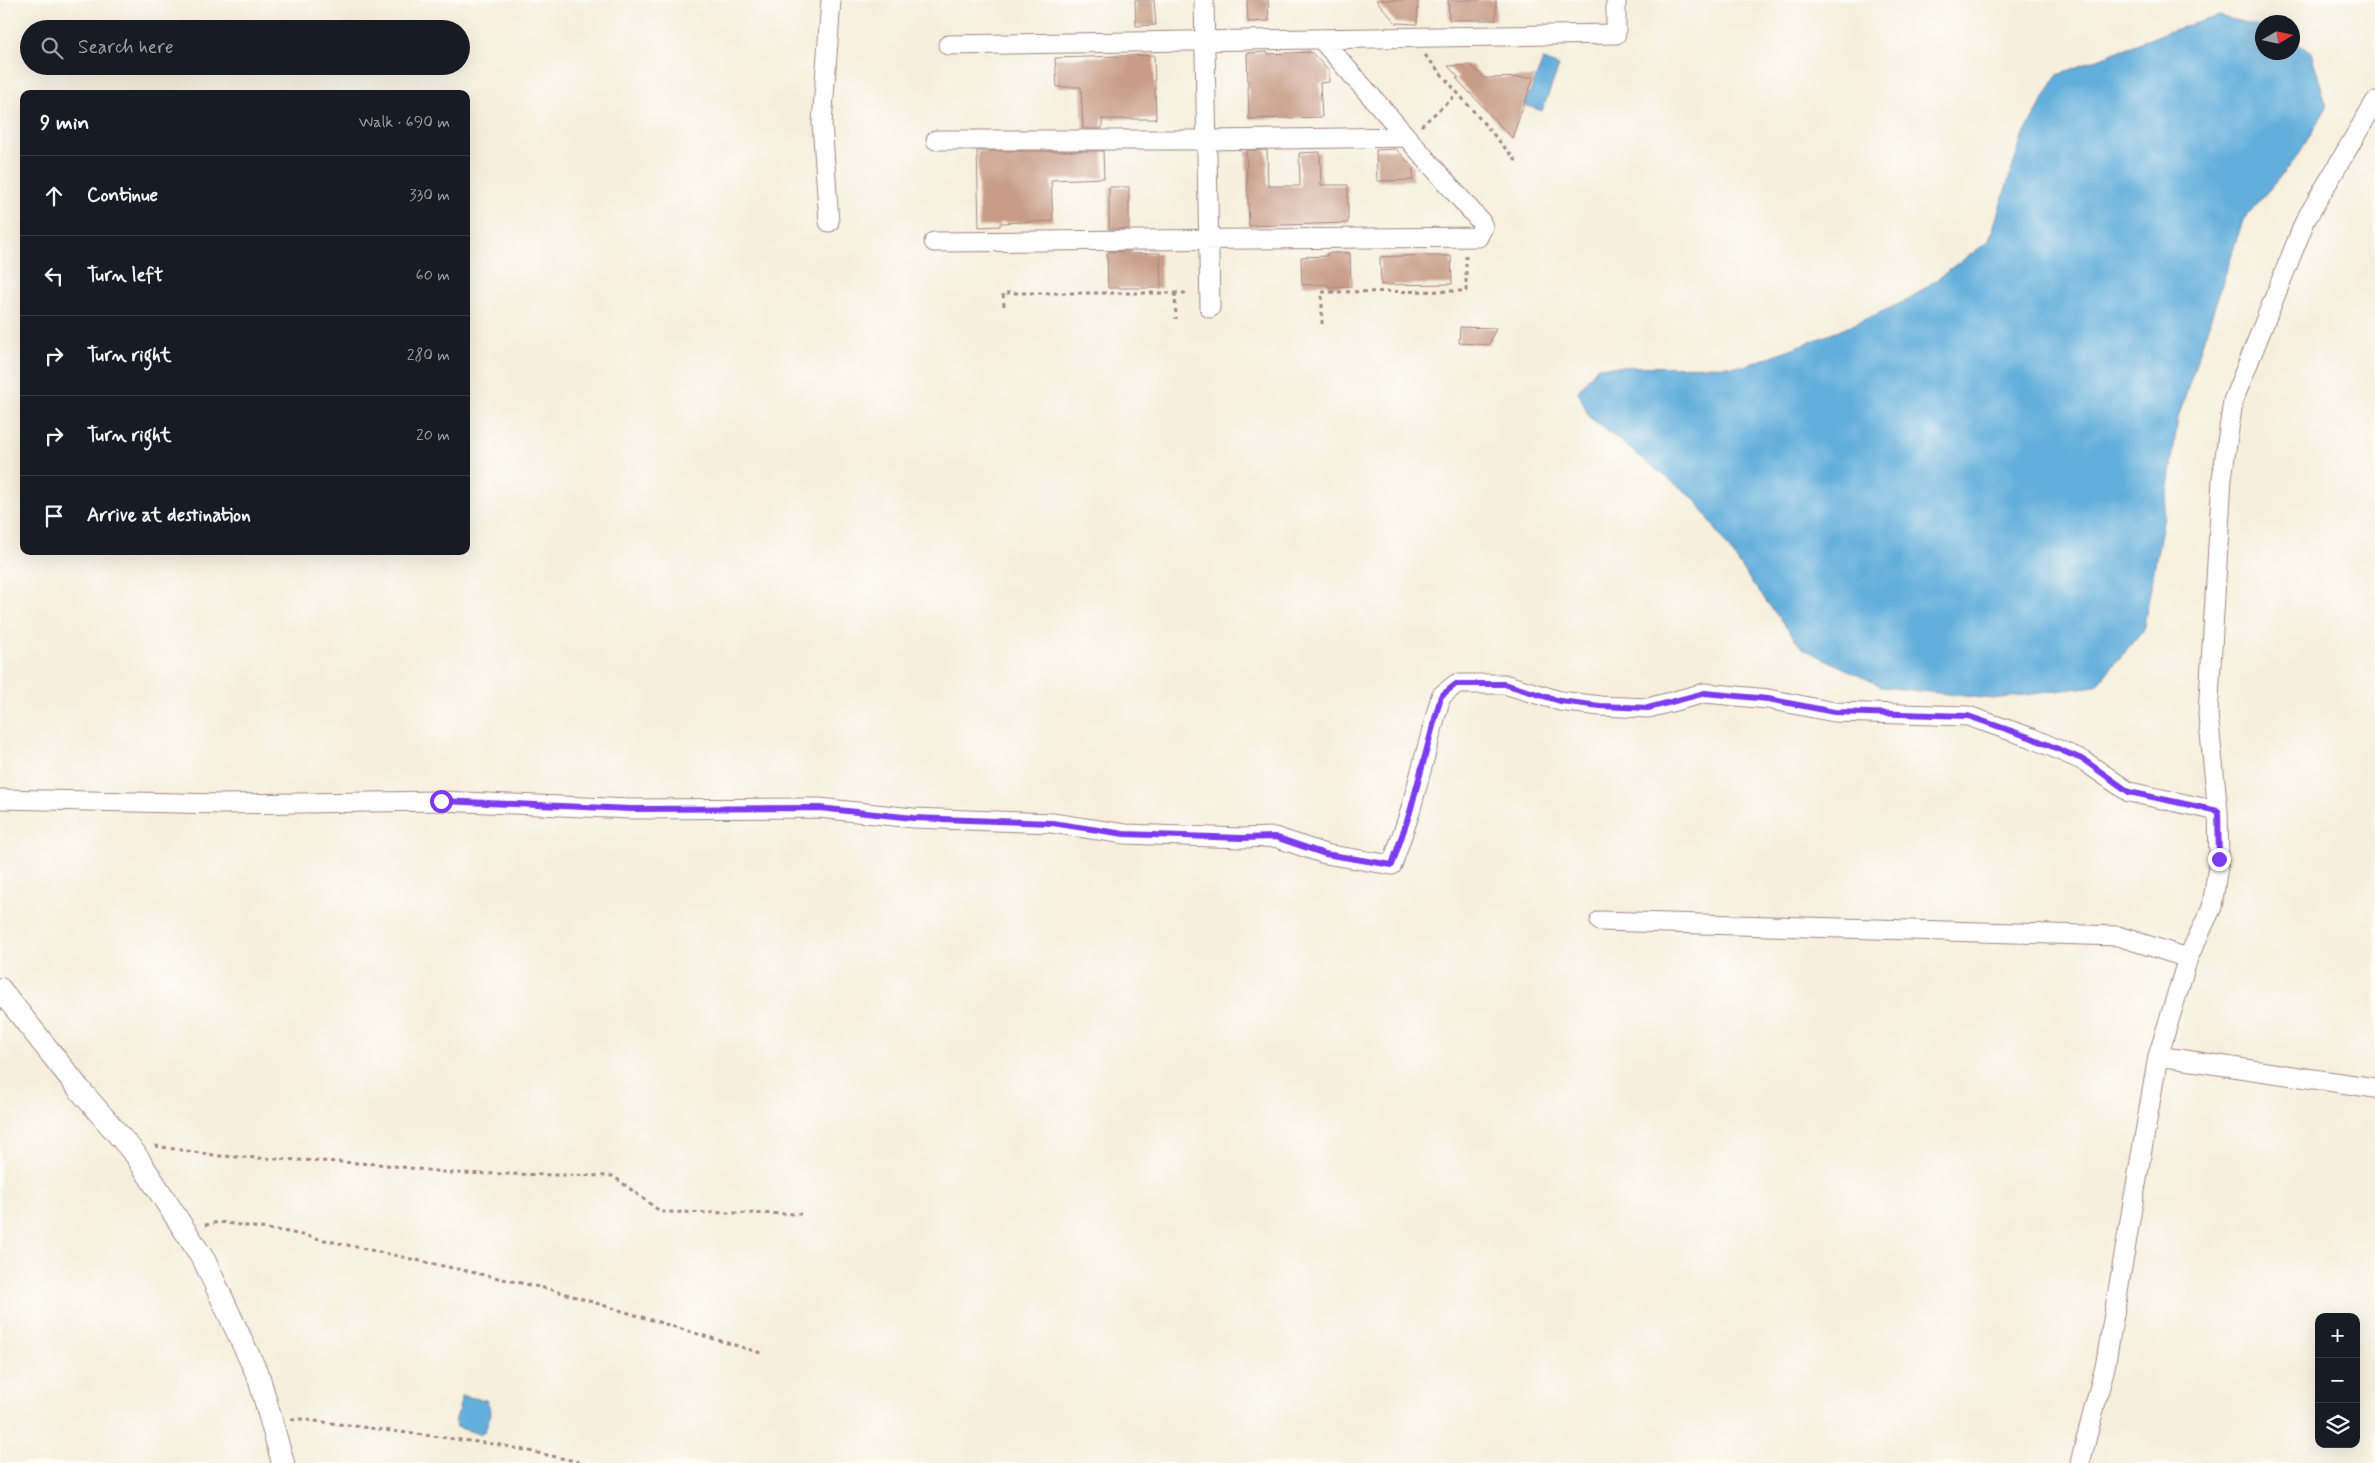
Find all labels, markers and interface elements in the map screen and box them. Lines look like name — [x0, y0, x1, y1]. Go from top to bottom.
north arrow — [2255, 15, 2300, 60]
search box — [20, 20, 470, 75]
icon: search — [38, 34, 66, 62]
text: Search here — [78, 35, 174, 60]
text: 9 min — [40, 109, 89, 137]
text: Walk · 690 m — [359, 112, 450, 133]
icon: ahead — [40, 182, 68, 210]
text: Continue — [87, 183, 158, 208]
text: 330 m — [409, 185, 450, 206]
icon: left — [40, 262, 68, 290]
text: Turn left — [87, 263, 163, 288]
text: 60 m — [416, 265, 450, 286]
icon: right — [40, 342, 68, 370]
text: Turn right — [87, 343, 171, 368]
text: 280 m — [407, 345, 450, 366]
icon: right — [40, 422, 68, 450]
text: Turn right — [87, 423, 171, 448]
text: 20 m — [416, 425, 450, 446]
icon: arrive — [40, 502, 68, 530]
text: Arrive at destination — [87, 503, 251, 528]
route start — [430, 790, 453, 813]
route end — [2208, 848, 2231, 871]
map controls — [2315, 1313, 2360, 1448]
button: + — [2315, 1313, 2360, 1358]
button: − — [2315, 1358, 2360, 1403]
button: layers — [2315, 1403, 2360, 1448]

